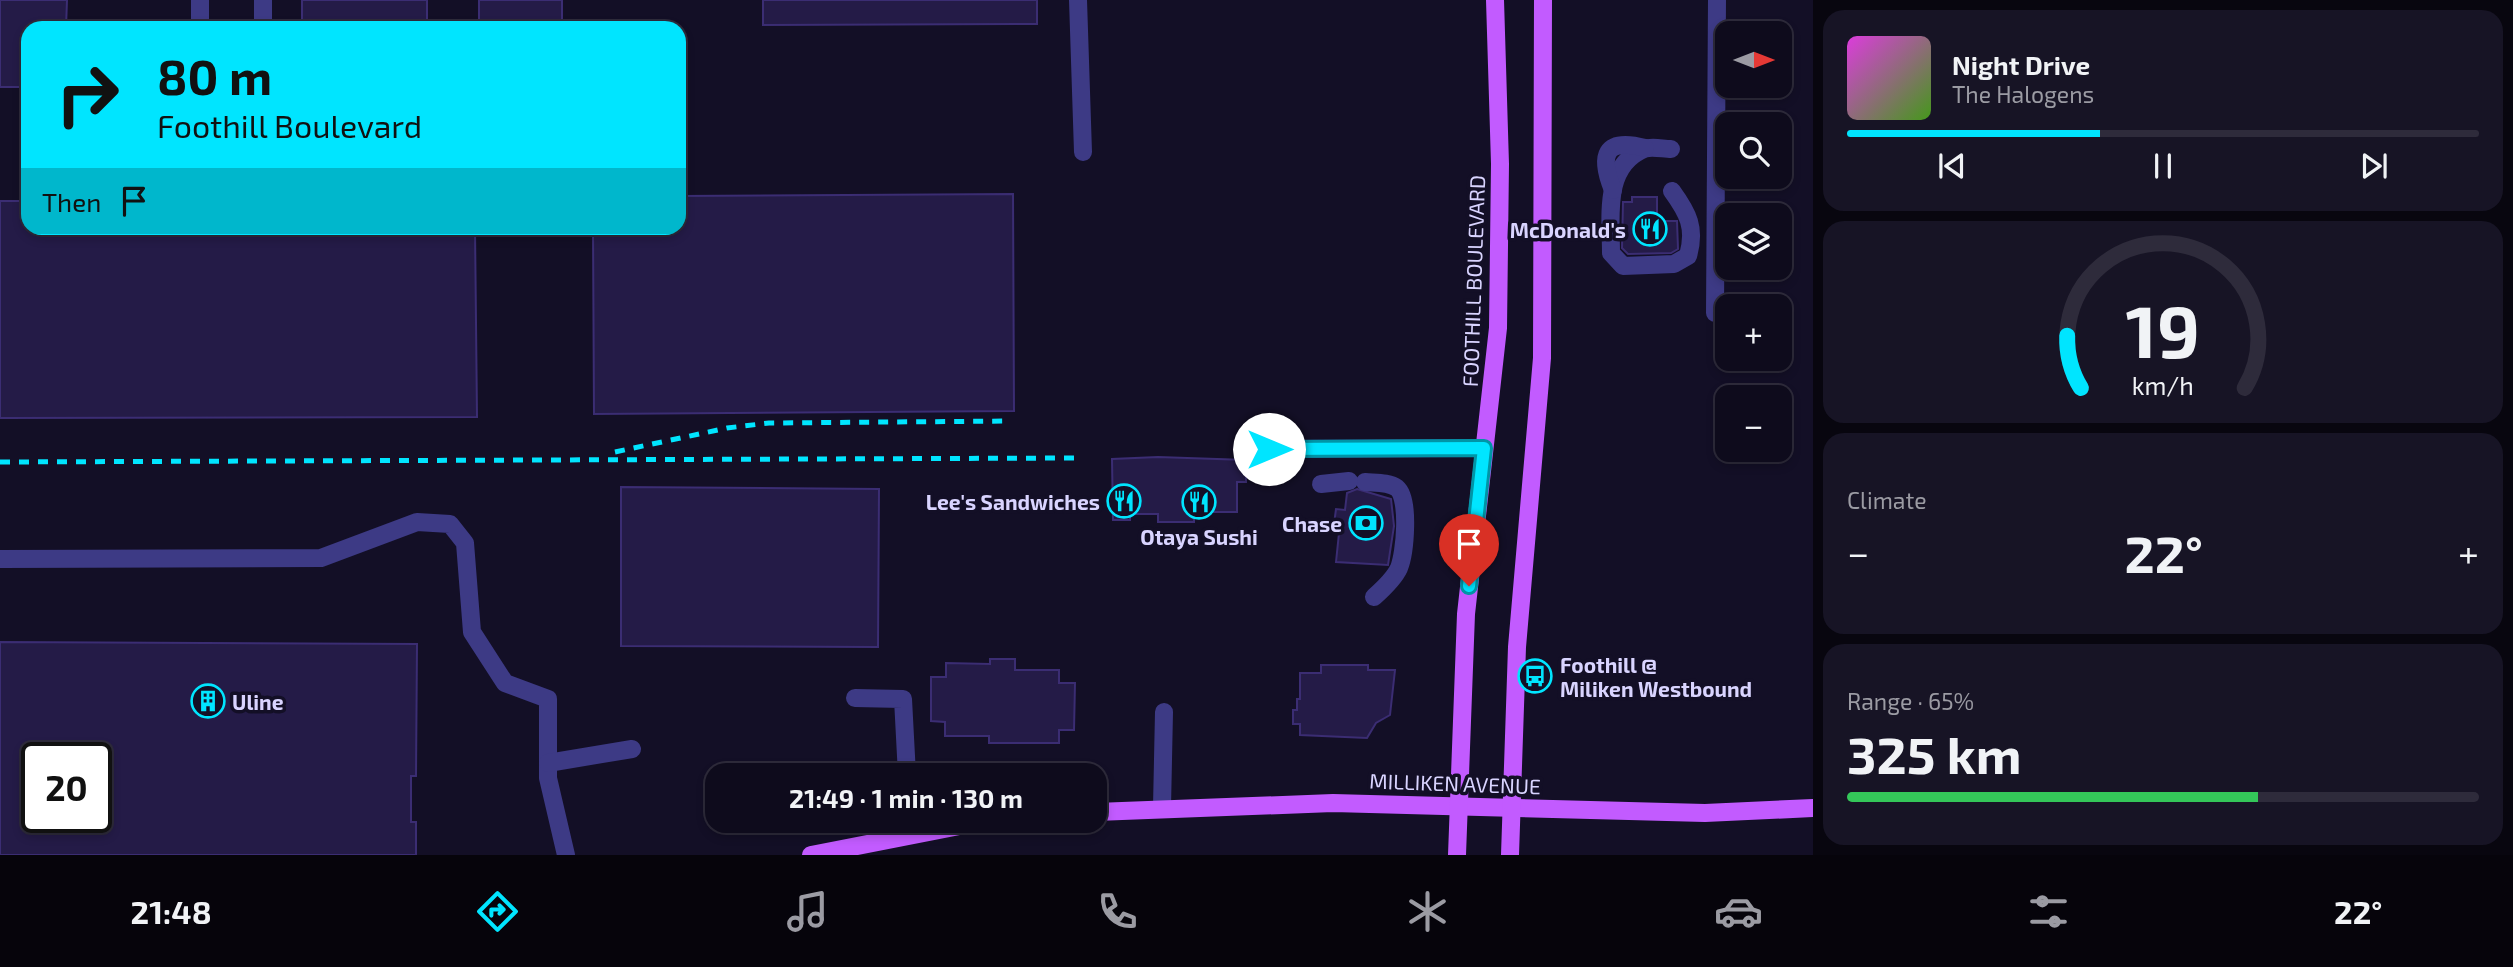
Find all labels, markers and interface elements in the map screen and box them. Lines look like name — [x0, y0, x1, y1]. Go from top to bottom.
north arrow — [1715, 21, 1792, 98]
map controls — [1715, 21, 1792, 462]
text: 80 m — [157, 46, 272, 105]
icon: right — [42, 49, 133, 140]
text: Night Drive — [1952, 49, 2090, 80]
text: The Halogens — [1952, 80, 2094, 108]
text: Foothill Boulevard — [157, 106, 422, 144]
button: search — [1715, 112, 1792, 189]
icon: previous — [1933, 147, 1971, 185]
icon: pause — [2144, 147, 2182, 185]
icon: next — [2355, 147, 2393, 185]
street label: FOOTHILL BOULEVARD — [1457, 175, 1489, 387]
icon: arrive — [115, 182, 153, 220]
text: Then — [42, 186, 101, 217]
button: layers — [1715, 203, 1792, 280]
restaurant icon: McDonald's — [1631, 210, 1669, 248]
place label: McDonald's — [1510, 217, 1626, 242]
text: 19 — [2126, 285, 2200, 373]
button: + — [1715, 294, 1792, 371]
text: km/h — [2132, 370, 2194, 400]
button: − — [1715, 385, 1792, 462]
position arrow — [1232, 412, 1306, 486]
restaurant icon: Lee's Sandwiches — [1105, 482, 1143, 520]
restaurant icon: Otaya Sushi — [1180, 483, 1218, 521]
text: Climate — [1847, 486, 1927, 514]
place label: Lee's Sandwiches — [926, 489, 1100, 514]
bank icon: Chase — [1347, 504, 1385, 542]
place label: Chase — [1282, 511, 1342, 536]
pin — [1439, 514, 1499, 586]
text: 22° — [2124, 521, 2203, 583]
place label: Otaya Sushi — [1140, 524, 1258, 550]
icon: arrive — [1450, 525, 1488, 563]
text: − — [1847, 529, 1869, 575]
text: + — [2458, 529, 2479, 575]
place label: Foothill @ Miliken Westbound — [1560, 652, 1752, 701]
bus stop icon: Foothill @ Miliken Westbound — [1516, 657, 1554, 695]
building icon: Uline — [189, 682, 227, 720]
text: Range · 65% — [1847, 687, 1974, 715]
place label: Uline — [232, 689, 284, 714]
text: 325 km — [1847, 722, 2022, 784]
speed limit sign: 20 — [21, 742, 112, 833]
street label: MILLIKEN AVENUE — [1369, 768, 1541, 798]
text: 21:49 · 1 min · 130 m — [789, 782, 1023, 813]
icon: directions — [473, 887, 522, 936]
icon: music — [783, 887, 832, 936]
icon: phone — [1093, 887, 1142, 936]
icon: climate — [1403, 887, 1452, 936]
icon: car — [1714, 887, 1763, 936]
icon: filters — [2024, 887, 2073, 936]
text: 21:48 — [131, 892, 212, 930]
text: 22° — [2334, 892, 2382, 930]

